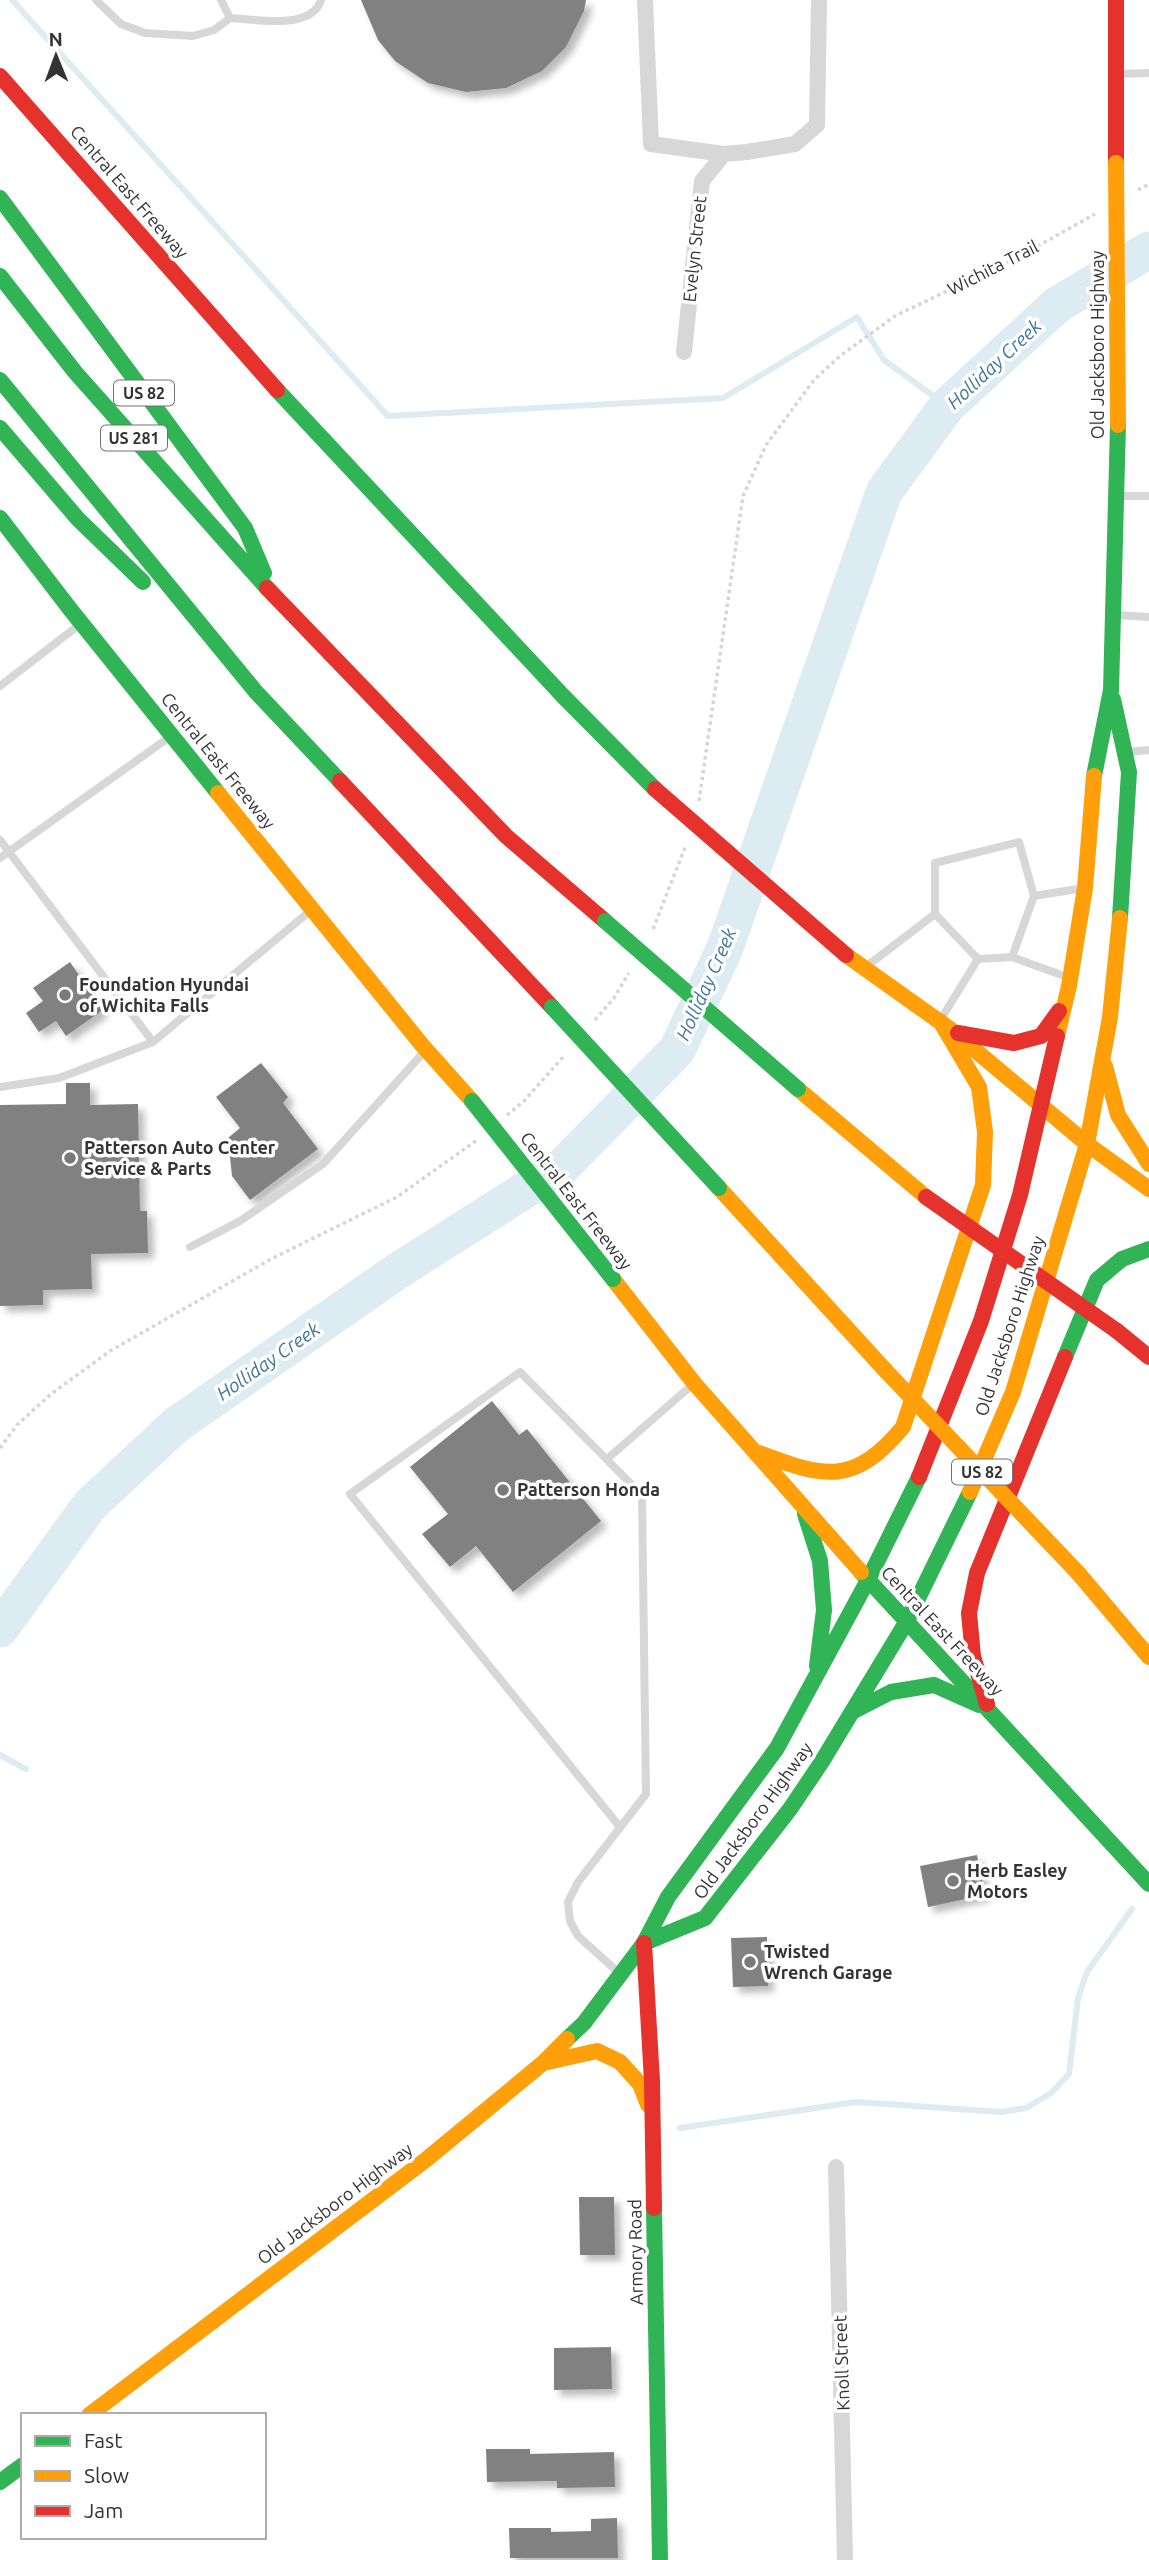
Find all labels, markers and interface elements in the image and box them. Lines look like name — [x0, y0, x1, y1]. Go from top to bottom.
north arrow — [21, 21, 91, 91]
text: N — [48, 28, 63, 50]
street label: Central East Freeway — [67, 121, 193, 262]
street label: Evelyn Street — [678, 195, 710, 303]
street label: Wichita Trail — [944, 236, 1042, 299]
street label: Old Jacksboro Highway — [1087, 250, 1107, 439]
water label: Holliday Creek — [942, 315, 1046, 413]
road number: US 82 — [114, 380, 174, 406]
road number: US 281 — [101, 426, 167, 450]
street label: Central East Freeway — [158, 688, 280, 833]
water label: Holliday Creek — [671, 924, 741, 1044]
place label: Foundation Hyundai of Wichita Falls — [79, 974, 249, 1015]
marker: Foundation Hyundai of Wichita Falls — [57, 987, 73, 1003]
street label: Central East Freeway — [517, 1128, 637, 1273]
place label: Patterson Auto Center Service & Parts — [84, 1137, 276, 1178]
marker: Patterson Auto Center Service & Parts — [62, 1150, 78, 1166]
street label: Old Jacksboro Highway — [970, 1233, 1048, 1418]
water label: Holliday Creek — [212, 1317, 324, 1405]
road number: US 82 — [952, 1460, 1012, 1484]
place label: Patterson Honda — [517, 1479, 660, 1499]
marker: Patterson Honda — [495, 1482, 511, 1498]
street label: Central East Freeway — [878, 1562, 1008, 1699]
street label: Old Jacksboro Highway — [689, 1738, 816, 1903]
place label: Herb Easley Motors — [967, 1860, 1067, 1901]
marker: Herb Easley Motors — [945, 1873, 961, 1889]
place label: Twisted Wrench Garage — [764, 1941, 893, 1982]
marker: Twisted Wrench Garage — [742, 1954, 758, 1970]
street label: Old Jacksboro Highway — [253, 2138, 416, 2268]
street label: Armory Road — [624, 2199, 646, 2305]
street label: Knoll Street — [829, 2315, 853, 2411]
legend — [21, 2413, 266, 2539]
text: Fast — [84, 2428, 122, 2452]
text: Slow — [84, 2463, 129, 2487]
text: Jam — [84, 2498, 123, 2522]

